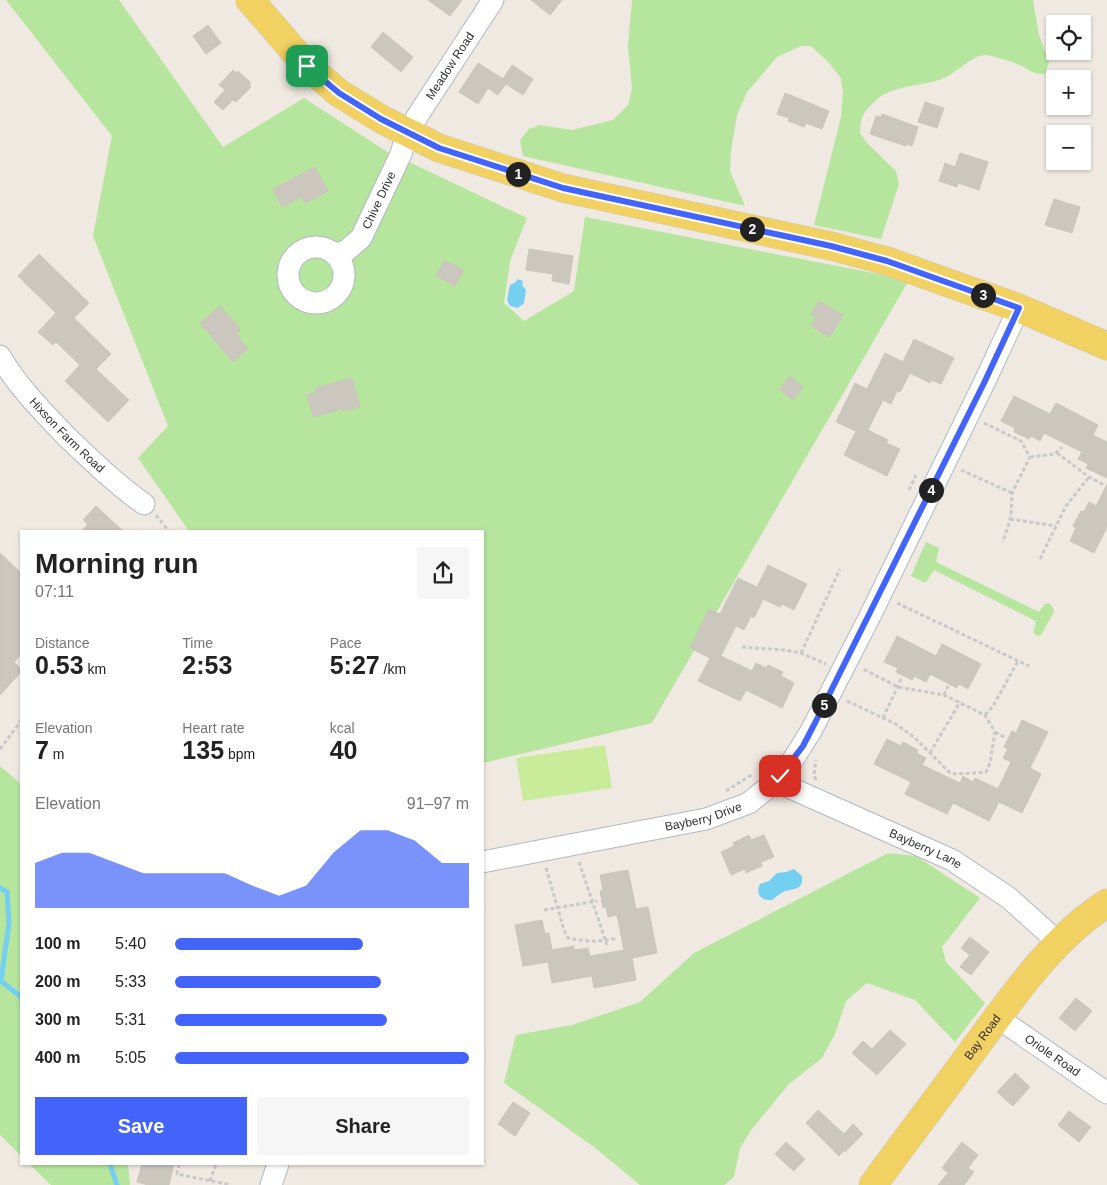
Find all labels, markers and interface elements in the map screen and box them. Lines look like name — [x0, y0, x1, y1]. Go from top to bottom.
map controls — [1046, 15, 1091, 170]
button: locate — [1046, 15, 1091, 60]
street label: Meadow Road — [423, 30, 477, 102]
pin — [286, 45, 328, 87]
icon: arrive — [293, 52, 321, 80]
button: + — [1046, 70, 1091, 115]
button: − — [1046, 125, 1091, 170]
pin: 1 — [506, 162, 530, 186]
text: 1 — [515, 166, 522, 182]
street label: Chive Drive — [359, 169, 399, 231]
pin: 2 — [740, 216, 764, 242]
text: 2 — [749, 221, 756, 237]
pin: 3 — [970, 282, 996, 308]
text: 3 — [980, 287, 987, 303]
street label: Hixson Farm Road — [27, 395, 107, 476]
pin: 4 — [918, 478, 944, 502]
text: 4 — [928, 482, 935, 498]
button: share — [417, 547, 469, 599]
text: Morning run — [35, 548, 198, 579]
text: 07:11 — [35, 583, 74, 600]
text: Distance — [35, 635, 89, 651]
text: Time — [182, 635, 213, 651]
text: Pace — [330, 635, 362, 651]
text: 0.53 — [35, 651, 84, 679]
text: 2:53 — [182, 651, 232, 679]
text: 5:27 — [330, 651, 380, 679]
text: km — [84, 661, 106, 677]
text: /km — [380, 661, 406, 677]
pin: 5 — [812, 692, 836, 718]
text: 5 — [821, 697, 828, 713]
text: Elevation — [35, 720, 93, 736]
text: Heart rate — [182, 720, 245, 736]
text: kcal — [330, 720, 355, 736]
text: 7 — [35, 736, 49, 764]
text: 135 — [182, 736, 224, 764]
text: 40 — [330, 736, 357, 764]
text: m — [49, 746, 64, 762]
text: bpm — [224, 746, 255, 762]
pin — [759, 755, 801, 797]
icon: check — [766, 762, 794, 790]
text: Elevation — [35, 795, 101, 812]
text: 91–97 m — [407, 795, 469, 812]
street label: Bayberry Drive — [664, 799, 744, 834]
street label: Bayberry Lane — [887, 826, 965, 872]
text: 100 m — [35, 935, 80, 952]
text: 5:40 — [115, 935, 146, 952]
text: 200 m — [35, 973, 80, 990]
text: 5:33 — [115, 973, 146, 990]
text: 300 m — [35, 1011, 80, 1028]
text: 5:31 — [115, 1011, 146, 1028]
street label: Bay Road — [961, 1012, 1004, 1063]
street label: Oriole Road — [1022, 1031, 1083, 1079]
text: 400 m — [35, 1049, 80, 1066]
text: 5:05 — [115, 1049, 146, 1066]
button: Save — [35, 1097, 247, 1155]
button: Share — [257, 1097, 469, 1155]

